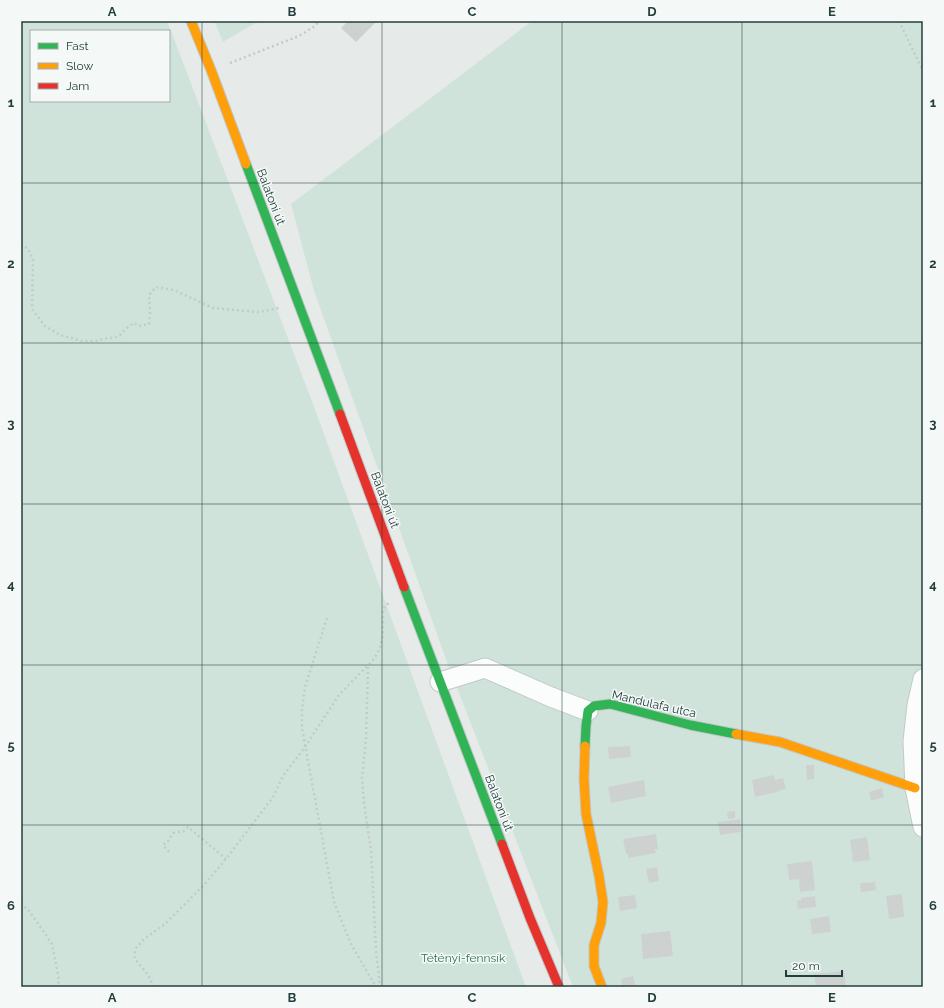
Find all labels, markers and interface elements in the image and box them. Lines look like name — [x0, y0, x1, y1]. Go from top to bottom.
text: A — [108, 4, 117, 19]
text: B — [288, 4, 297, 19]
text: C — [468, 4, 477, 19]
text: D — [647, 4, 657, 19]
text: E — [828, 4, 836, 19]
legend — [30, 30, 170, 102]
text: Fast — [66, 39, 89, 53]
text: Slow — [66, 59, 93, 73]
text: Jam — [66, 79, 89, 93]
text: 1 — [8, 95, 15, 110]
text: 1 — [930, 95, 937, 110]
street label: Balatoni út — [254, 167, 288, 227]
text: 2 — [7, 256, 15, 271]
text: 2 — [929, 256, 937, 271]
text: 3 — [7, 416, 15, 431]
text: 3 — [929, 416, 937, 431]
street label: Balatoni út — [368, 470, 402, 530]
text: 4 — [7, 577, 15, 592]
text: 4 — [929, 577, 937, 592]
street label: Mandulafa utca — [610, 687, 698, 721]
text: 5 — [7, 738, 15, 753]
text: 5 — [929, 738, 937, 753]
street label: Balatoni út — [482, 773, 516, 833]
text: 6 — [7, 898, 15, 913]
text: 6 — [929, 898, 937, 913]
park label: Tétényi-fennsík — [421, 951, 506, 965]
scale bar — [786, 952, 842, 978]
text: 20 m — [792, 959, 820, 973]
text: A — [108, 990, 117, 1005]
text: B — [288, 990, 297, 1005]
text: C — [468, 990, 477, 1005]
text: D — [647, 990, 657, 1005]
text: E — [828, 990, 836, 1005]

